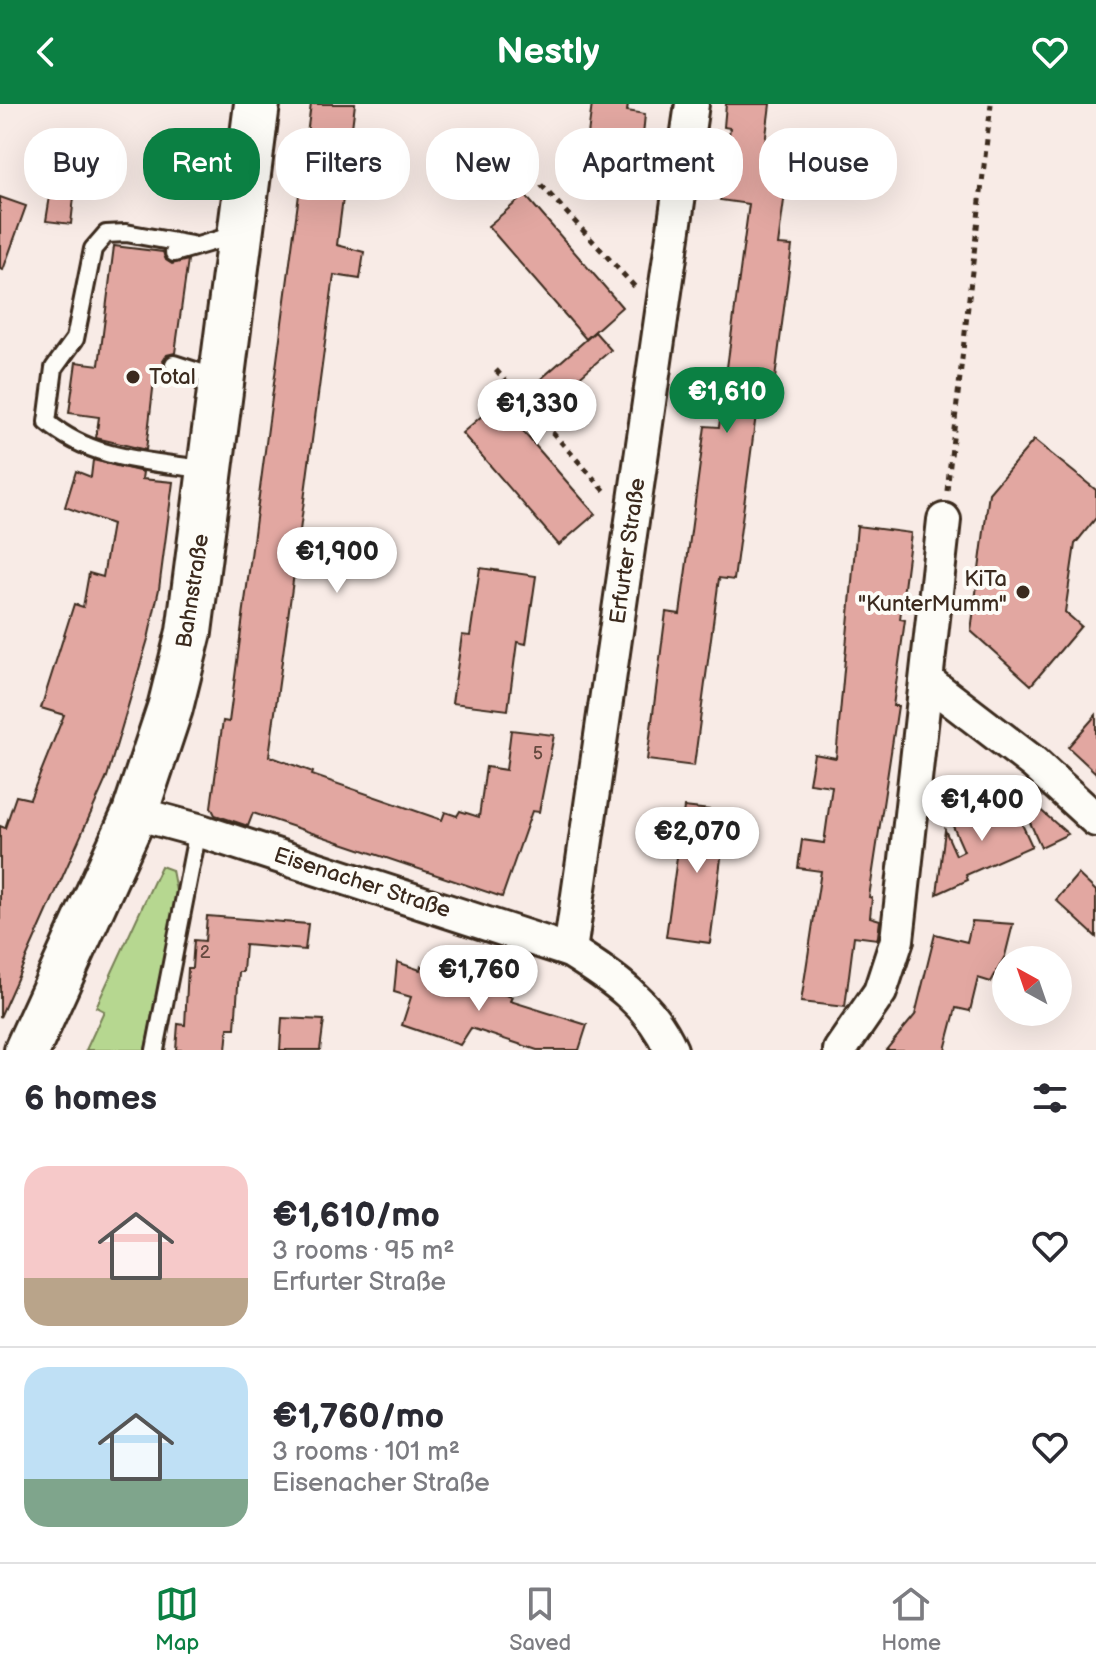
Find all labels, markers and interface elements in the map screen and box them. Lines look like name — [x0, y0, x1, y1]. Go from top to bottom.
icon: back — [24, 30, 68, 74]
icon: heart — [1028, 30, 1072, 74]
text: Nestly — [497, 31, 600, 74]
chip: Buy — [24, 128, 127, 200]
chip: Rent — [143, 128, 260, 200]
chip: Filters — [276, 128, 410, 200]
chip: New — [426, 128, 539, 200]
chip: Apartment — [555, 128, 743, 200]
chip: House — [759, 128, 897, 200]
place label: Total — [149, 364, 196, 391]
pin: €1,610 — [662, 367, 792, 435]
marker: Total — [124, 368, 142, 386]
text: €1,610 — [687, 377, 767, 408]
pin: €1,330 — [472, 379, 602, 447]
text: €1,330 — [496, 389, 578, 420]
street label: Erfurter Straße — [604, 476, 652, 626]
pin: €1,900 — [272, 527, 402, 595]
street label: Bahnstraße — [171, 532, 215, 650]
text: €1,900 — [295, 537, 379, 568]
place label: KiTa "KunterMumm" — [858, 566, 1007, 618]
marker: KiTa "KunterMumm" — [1014, 583, 1032, 601]
house number: 5 — [533, 743, 543, 764]
pin: €1,400 — [917, 775, 1047, 843]
text: €1,400 — [940, 785, 1024, 816]
pin: €2,070 — [632, 807, 762, 875]
text: €2,070 — [653, 817, 741, 848]
street label: Eisenacher Straße — [270, 842, 454, 924]
house number: 2 — [200, 942, 211, 963]
pin: €1,760 — [414, 945, 544, 1013]
north arrow — [992, 946, 1072, 1026]
map controls — [992, 946, 1072, 1026]
text: €1,760 — [438, 955, 520, 986]
icon: filters — [1028, 1076, 1072, 1120]
text: 6 homes — [24, 1078, 157, 1119]
text: €1,610/mo — [272, 1195, 440, 1236]
icon: home — [88, 1198, 184, 1294]
icon: heart — [1028, 1224, 1072, 1268]
text: 3 rooms · 95 m² — [272, 1236, 454, 1267]
text: Erfurter Straße — [272, 1267, 446, 1298]
text: €1,760/mo — [272, 1396, 444, 1437]
icon: home — [88, 1399, 184, 1495]
icon: heart — [1028, 1425, 1072, 1469]
text: 3 rooms · 101 m² — [272, 1437, 460, 1468]
text: Eisenacher Straße — [272, 1468, 490, 1499]
tab: Map — [155, 1582, 199, 1657]
tab: Saved — [509, 1582, 571, 1657]
tab: Home — [881, 1582, 941, 1657]

